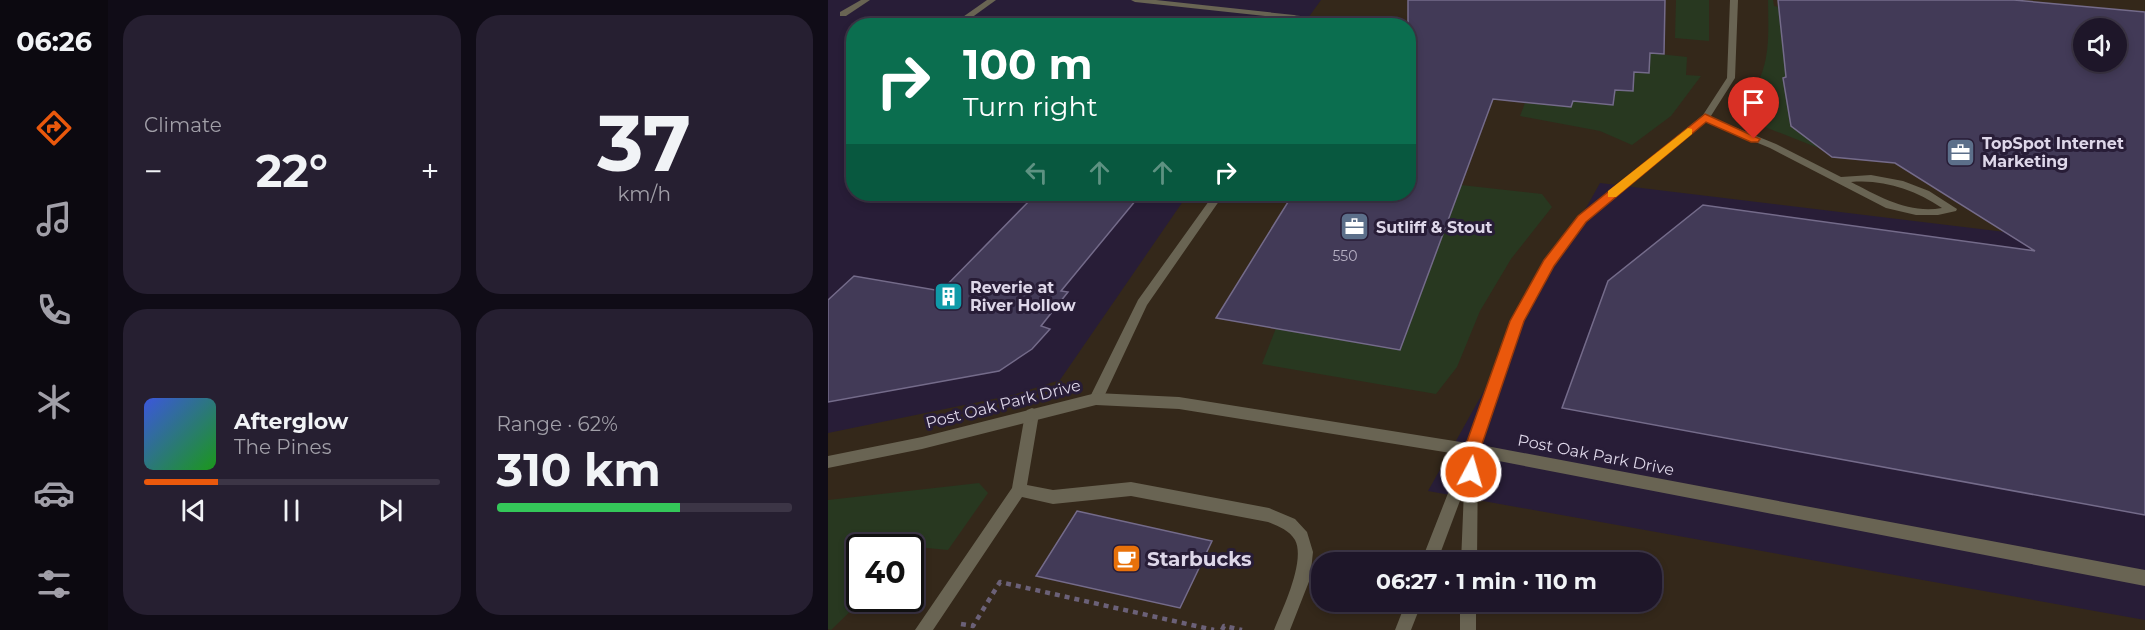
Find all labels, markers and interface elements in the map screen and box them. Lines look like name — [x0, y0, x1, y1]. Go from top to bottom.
map controls — [2073, 18, 2127, 72]
button: sound — [2073, 18, 2127, 72]
text: 06:26 — [16, 25, 92, 58]
text: 100 m — [963, 38, 1092, 90]
icon: right — [864, 42, 942, 120]
pin — [1728, 77, 1779, 139]
icon: arrive — [1737, 86, 1770, 119]
text: Turn right — [963, 90, 1098, 123]
text: 37 — [597, 95, 691, 191]
icon: directions — [33, 107, 75, 149]
text: Climate — [144, 113, 222, 137]
place label: TopSpot Internet Marketing — [1982, 134, 2124, 171]
office icon: TopSpot Internet Marketing — [1945, 136, 1977, 168]
text: 22° — [256, 143, 328, 198]
text: − — [144, 151, 163, 191]
text: + — [421, 151, 439, 191]
icon: left — [1020, 156, 1053, 189]
icon: ahead — [1083, 156, 1116, 189]
icon: ahead — [1146, 156, 1179, 189]
icon: right — [1209, 156, 1242, 189]
text: km/h — [618, 182, 671, 206]
icon: music — [33, 198, 75, 240]
office icon: Sutliff & Stout — [1339, 211, 1371, 243]
place label: Sutliff & Stout — [1376, 218, 1492, 237]
house number: 550 — [1332, 247, 1358, 265]
place label: Reverie at River Hollow — [970, 278, 1076, 315]
building icon: Reverie at River Hollow — [933, 280, 965, 312]
icon: phone — [33, 289, 75, 331]
street label: Post Oak Park Drive — [924, 376, 1082, 432]
icon: climate — [33, 381, 75, 423]
text: Afterglow — [234, 408, 348, 435]
text: Range · 62% — [497, 412, 618, 436]
street label: Post Oak Park Drive — [1516, 430, 1676, 480]
text: The Pines — [234, 435, 331, 459]
position arrow — [1439, 440, 1503, 504]
text: 310 km — [497, 442, 661, 497]
icon: car — [33, 472, 75, 514]
icon: previous — [177, 494, 210, 527]
icon: pause — [275, 494, 308, 527]
icon: next — [374, 494, 407, 527]
speed limit sign: 40 — [846, 534, 924, 612]
cafe icon: Starbucks — [1110, 543, 1142, 575]
place label: Starbucks — [1147, 547, 1252, 571]
icon: filters — [33, 563, 75, 605]
text: 06:27 · 1 min · 110 m — [1376, 568, 1597, 595]

